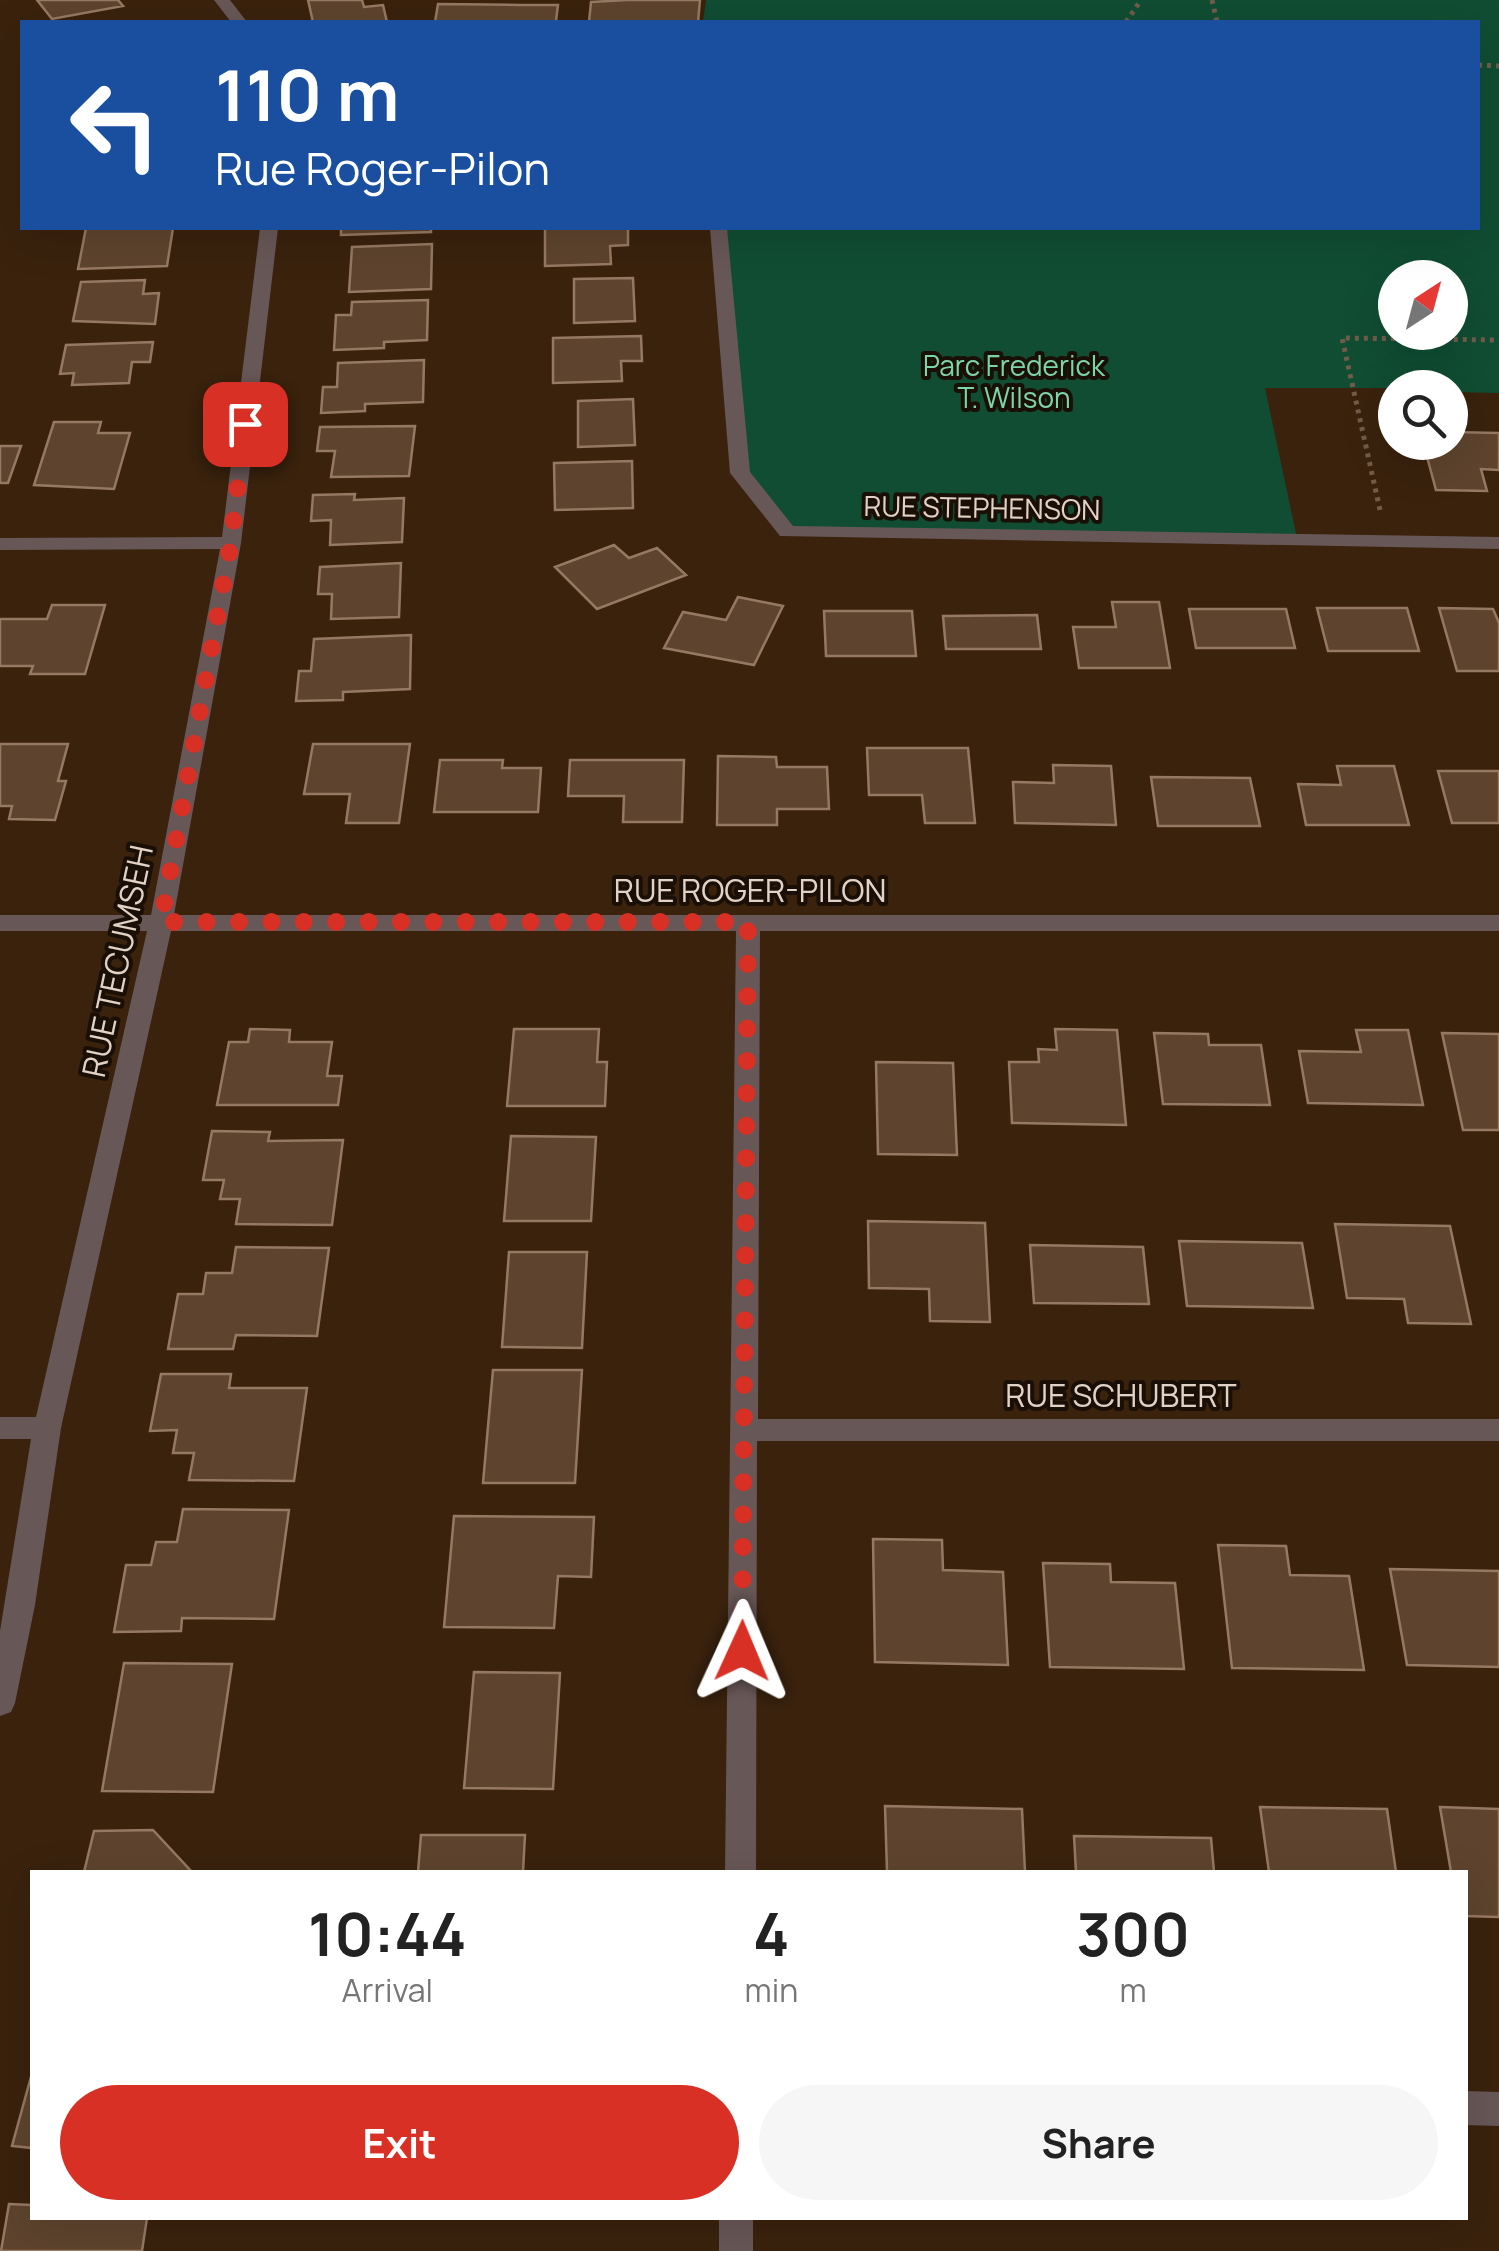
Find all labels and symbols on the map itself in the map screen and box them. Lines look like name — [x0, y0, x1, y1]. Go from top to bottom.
north arrow — [1378, 260, 1468, 350]
park label: Parc Frederick T. Wilson — [923, 346, 1106, 416]
pin — [203, 382, 288, 467]
street label: RUE STEPHENSON — [863, 486, 1101, 528]
street label: RUE TECUMSEH — [71, 841, 163, 1081]
street label: RUE ROGER-PILON — [614, 868, 886, 912]
street label: RUE SCHUBERT — [1005, 1373, 1237, 1417]
position arrow — [690, 1599, 794, 1703]

